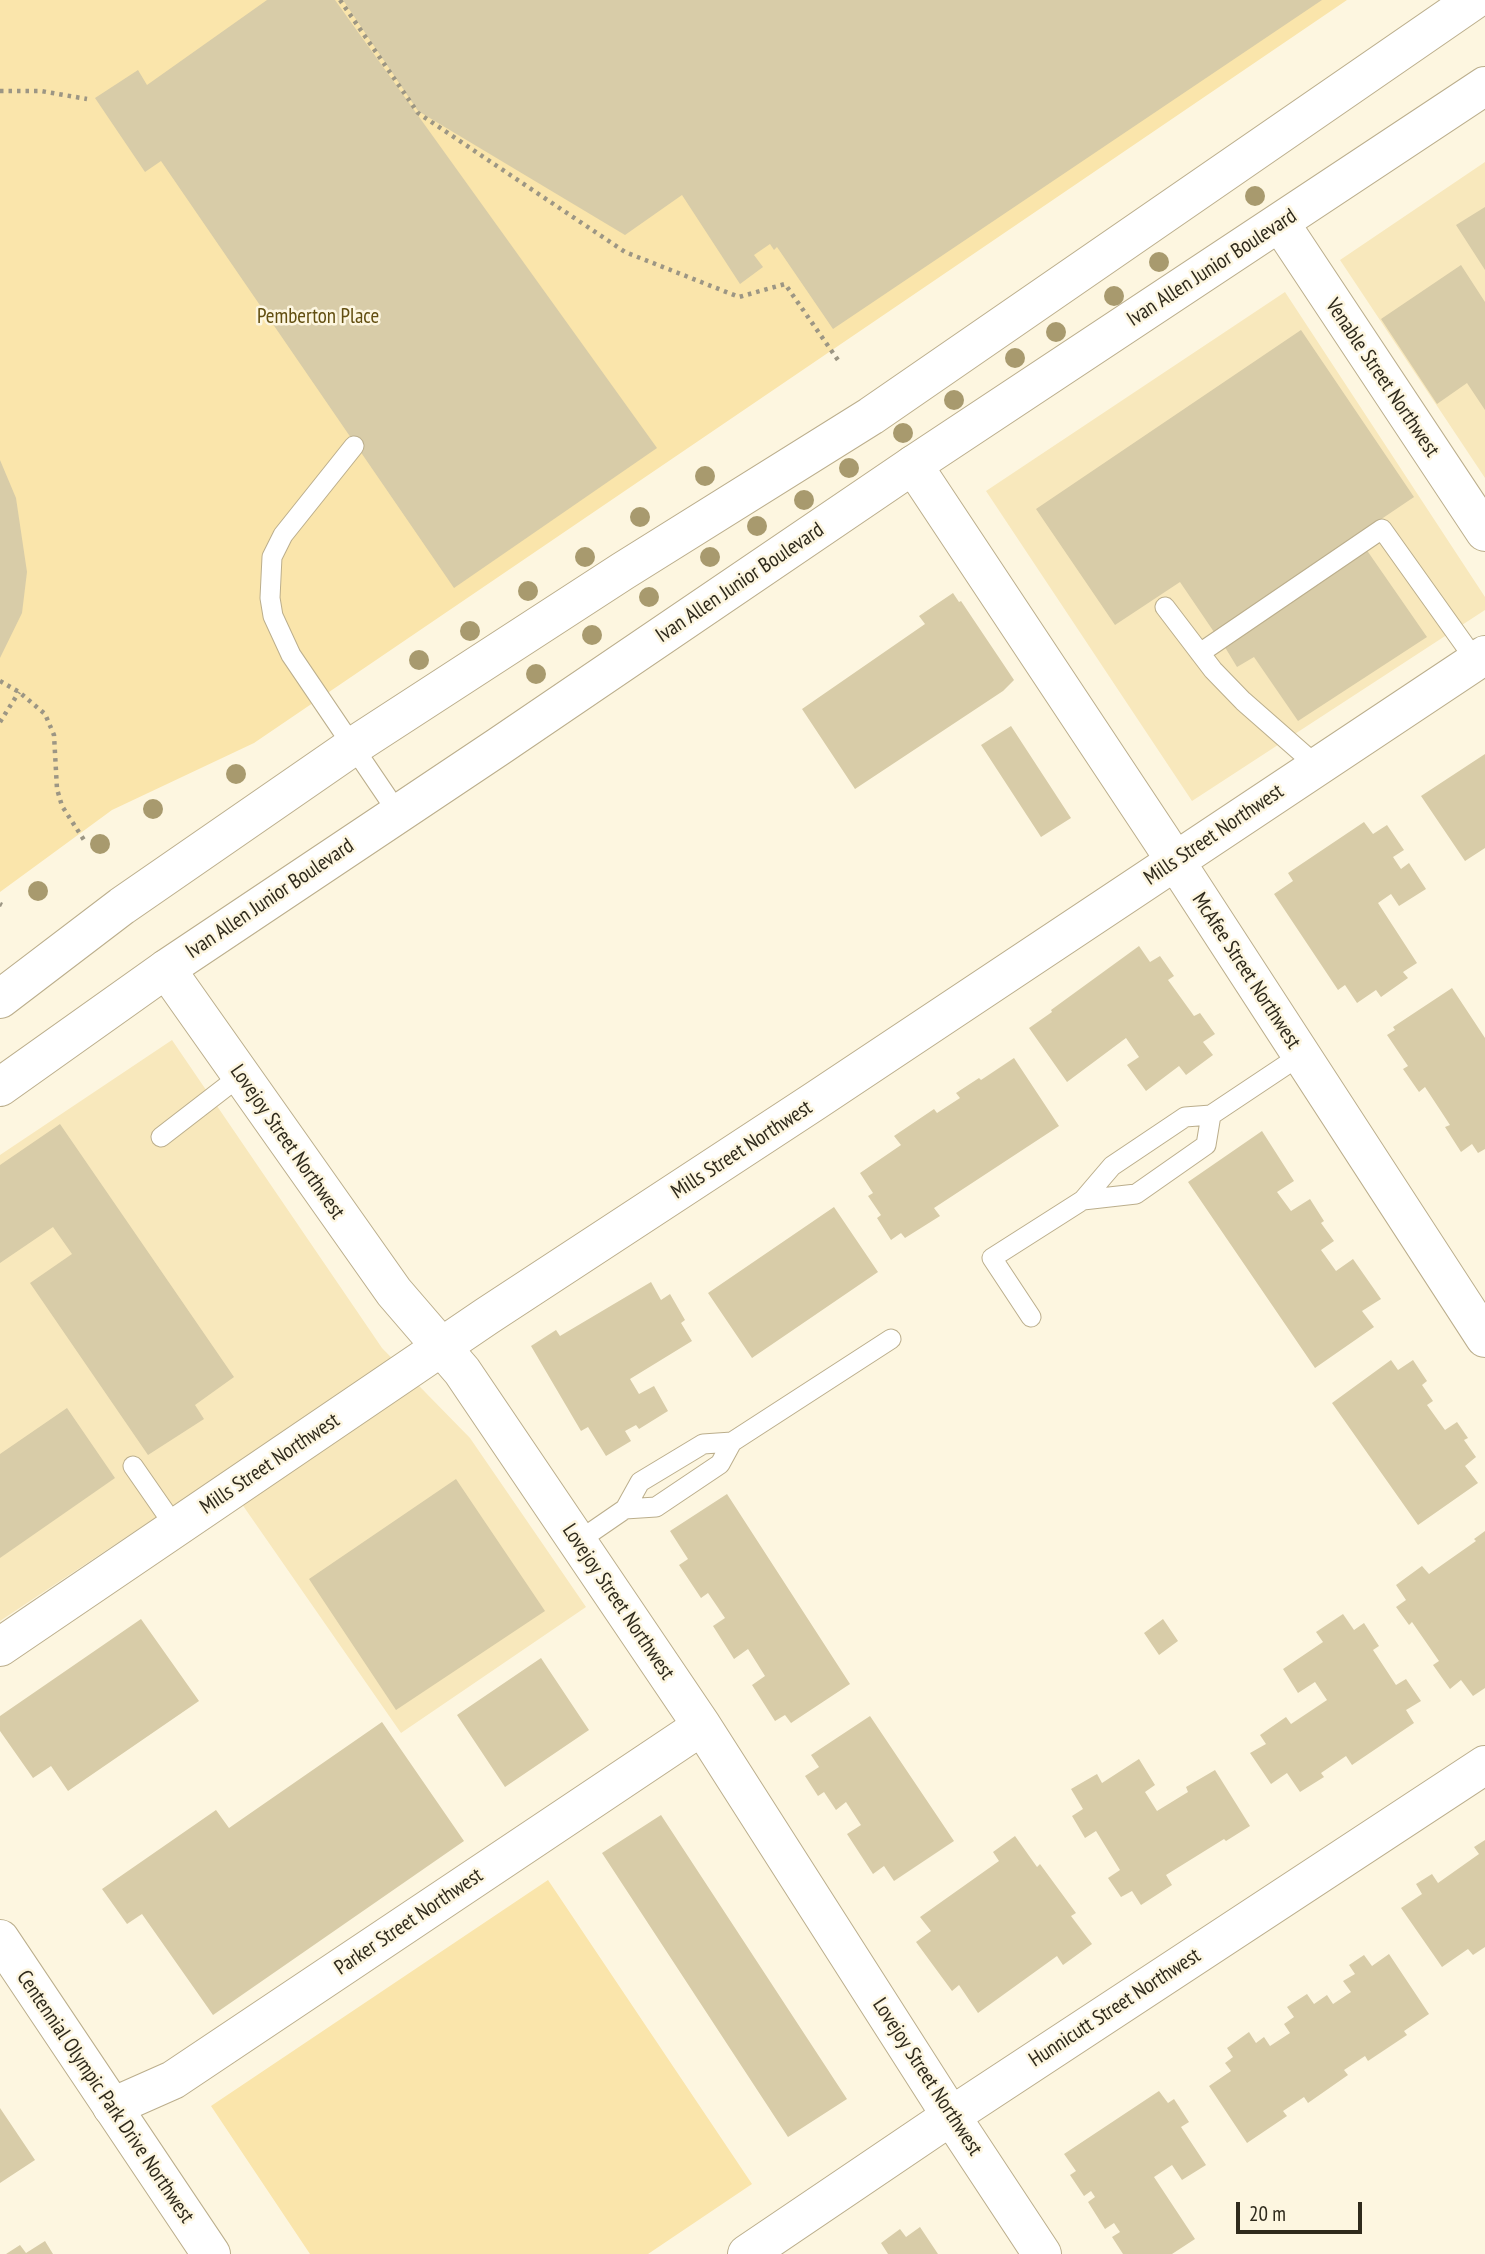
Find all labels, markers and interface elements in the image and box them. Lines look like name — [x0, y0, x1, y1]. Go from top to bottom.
street label: Ivan Allen Junior Boulevard — [1122, 204, 1302, 332]
street label: Venable Street Northwest — [1320, 294, 1444, 462]
park label: Pemberton Place — [257, 304, 379, 330]
street label: Ivan Allen Junior Boulevard — [651, 517, 829, 649]
street label: Mills Street Northwest — [1140, 779, 1288, 891]
street label: Ivan Allen Junior Boulevard — [181, 833, 359, 965]
street label: McAfee Street Northwest — [1186, 888, 1306, 1054]
street label: Lovejoy Street Northwest — [224, 1060, 350, 1224]
street label: Mills Street Northwest — [667, 1095, 817, 1205]
street label: Mills Street Northwest — [196, 1408, 344, 1520]
street label: Lovejoy Street Northwest — [557, 1519, 679, 1685]
street label: Parker Street Northwest — [330, 1863, 488, 1981]
street label: Hunnicutt Street Northwest — [1025, 1943, 1205, 2073]
street label: Centennial Olympic Park Drive Northwest — [11, 1966, 199, 2228]
street label: Lovejoy Street Northwest — [867, 1994, 987, 2160]
scale bar — [1240, 2188, 1366, 2232]
text: 20 m — [1249, 2200, 1286, 2227]

